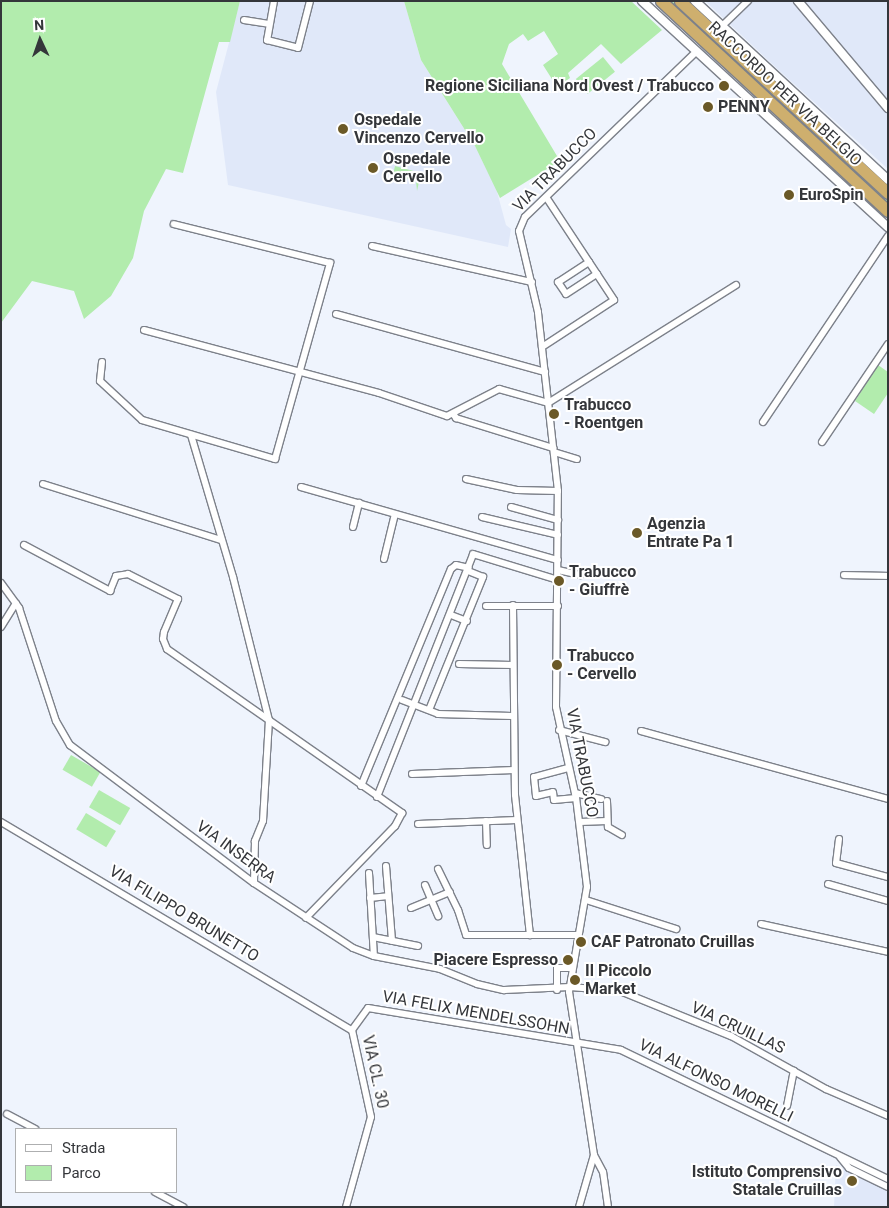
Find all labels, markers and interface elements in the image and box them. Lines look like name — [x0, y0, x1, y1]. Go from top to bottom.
north arrow — [15, 15, 65, 65]
text: N — [34, 17, 45, 33]
street label: RACCORDO PER VIA BELGIO — [704, 18, 866, 170]
place label: Regione Siciliana Nord Ovest / Trabucco — [425, 76, 714, 96]
marker: Regione Siciliana Nord Ovest / Trabucco — [718, 80, 730, 92]
place label: PENNY — [718, 97, 770, 117]
marker: PENNY — [702, 101, 714, 113]
place label: Ospedale Vincenzo Cervello — [354, 110, 484, 148]
marker: Ospedale Vincenzo Cervello — [336, 122, 350, 136]
street label: VIA TRABUCCO — [509, 124, 601, 216]
place label: Ospedale Cervello — [383, 149, 450, 187]
marker: Ospedale Cervello — [367, 162, 379, 174]
place label: EuroSpin — [799, 185, 864, 205]
marker: EuroSpin — [783, 189, 795, 201]
place label: Trabucco - Roentgen — [564, 395, 643, 433]
marker: Trabucco - Roentgen — [548, 408, 560, 420]
place label: Agenzia Entrate Pa 1 — [647, 514, 735, 552]
marker: Agenzia Entrate Pa 1 — [631, 527, 643, 539]
place label: Trabucco - Giuffrè — [569, 562, 636, 600]
marker: Trabucco - Giuffrè — [553, 575, 565, 587]
place label: Trabucco - Cervello — [567, 646, 637, 684]
marker: Trabucco - Cervello — [551, 659, 563, 671]
street label: VIA TRABUCCO — [562, 707, 602, 819]
street label: VIA INSERRA — [192, 817, 280, 887]
street label: VIA FILIPPO BRUNETTO — [106, 862, 262, 966]
place label: CAF Patronato Cruillas — [591, 932, 754, 952]
marker: CAF Patronato Cruillas — [575, 936, 587, 948]
place label: Piacere Espresso — [434, 950, 558, 970]
marker: Piacere Espresso — [562, 954, 574, 966]
place label: Il Piccolo Market — [585, 961, 651, 999]
marker: Il Piccolo Market — [569, 974, 581, 986]
street label: VIA FELIX MENDELSSOHN — [381, 987, 571, 1039]
street label: VIA CRUILLAS — [688, 998, 788, 1058]
street label: VIA CL. 30 — [358, 1034, 392, 1110]
street label: VIA ALFONSO MORELLI — [636, 1035, 796, 1127]
legend — [15, 1128, 178, 1193]
text: Strada — [62, 1139, 105, 1157]
place label: Istituto Comprensivo Statale Cruillas — [692, 1162, 842, 1200]
text: Parco — [62, 1164, 101, 1182]
marker: Istituto Comprensivo Statale Cruillas — [846, 1175, 858, 1187]

